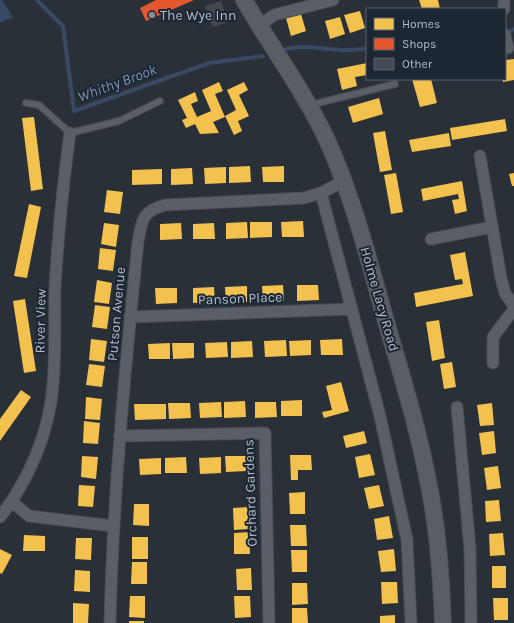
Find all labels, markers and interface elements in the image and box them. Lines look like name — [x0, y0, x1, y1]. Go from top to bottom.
place label: The Wye Inn — [160, 7, 236, 24]
legend — [366, 8, 506, 80]
marker: The Wye Inn — [147, 10, 157, 20]
text: Homes — [402, 17, 440, 31]
text: Shops — [402, 37, 436, 51]
text: Other — [402, 57, 433, 71]
water label: Whithy Brook — [75, 60, 159, 106]
street label: Holme Lacy Road — [356, 245, 403, 353]
street label: Putson Avenue — [104, 266, 129, 362]
street label: River View — [31, 288, 50, 354]
street label: Panson Place — [198, 289, 283, 308]
street label: Orchard Gardens — [240, 439, 261, 547]

